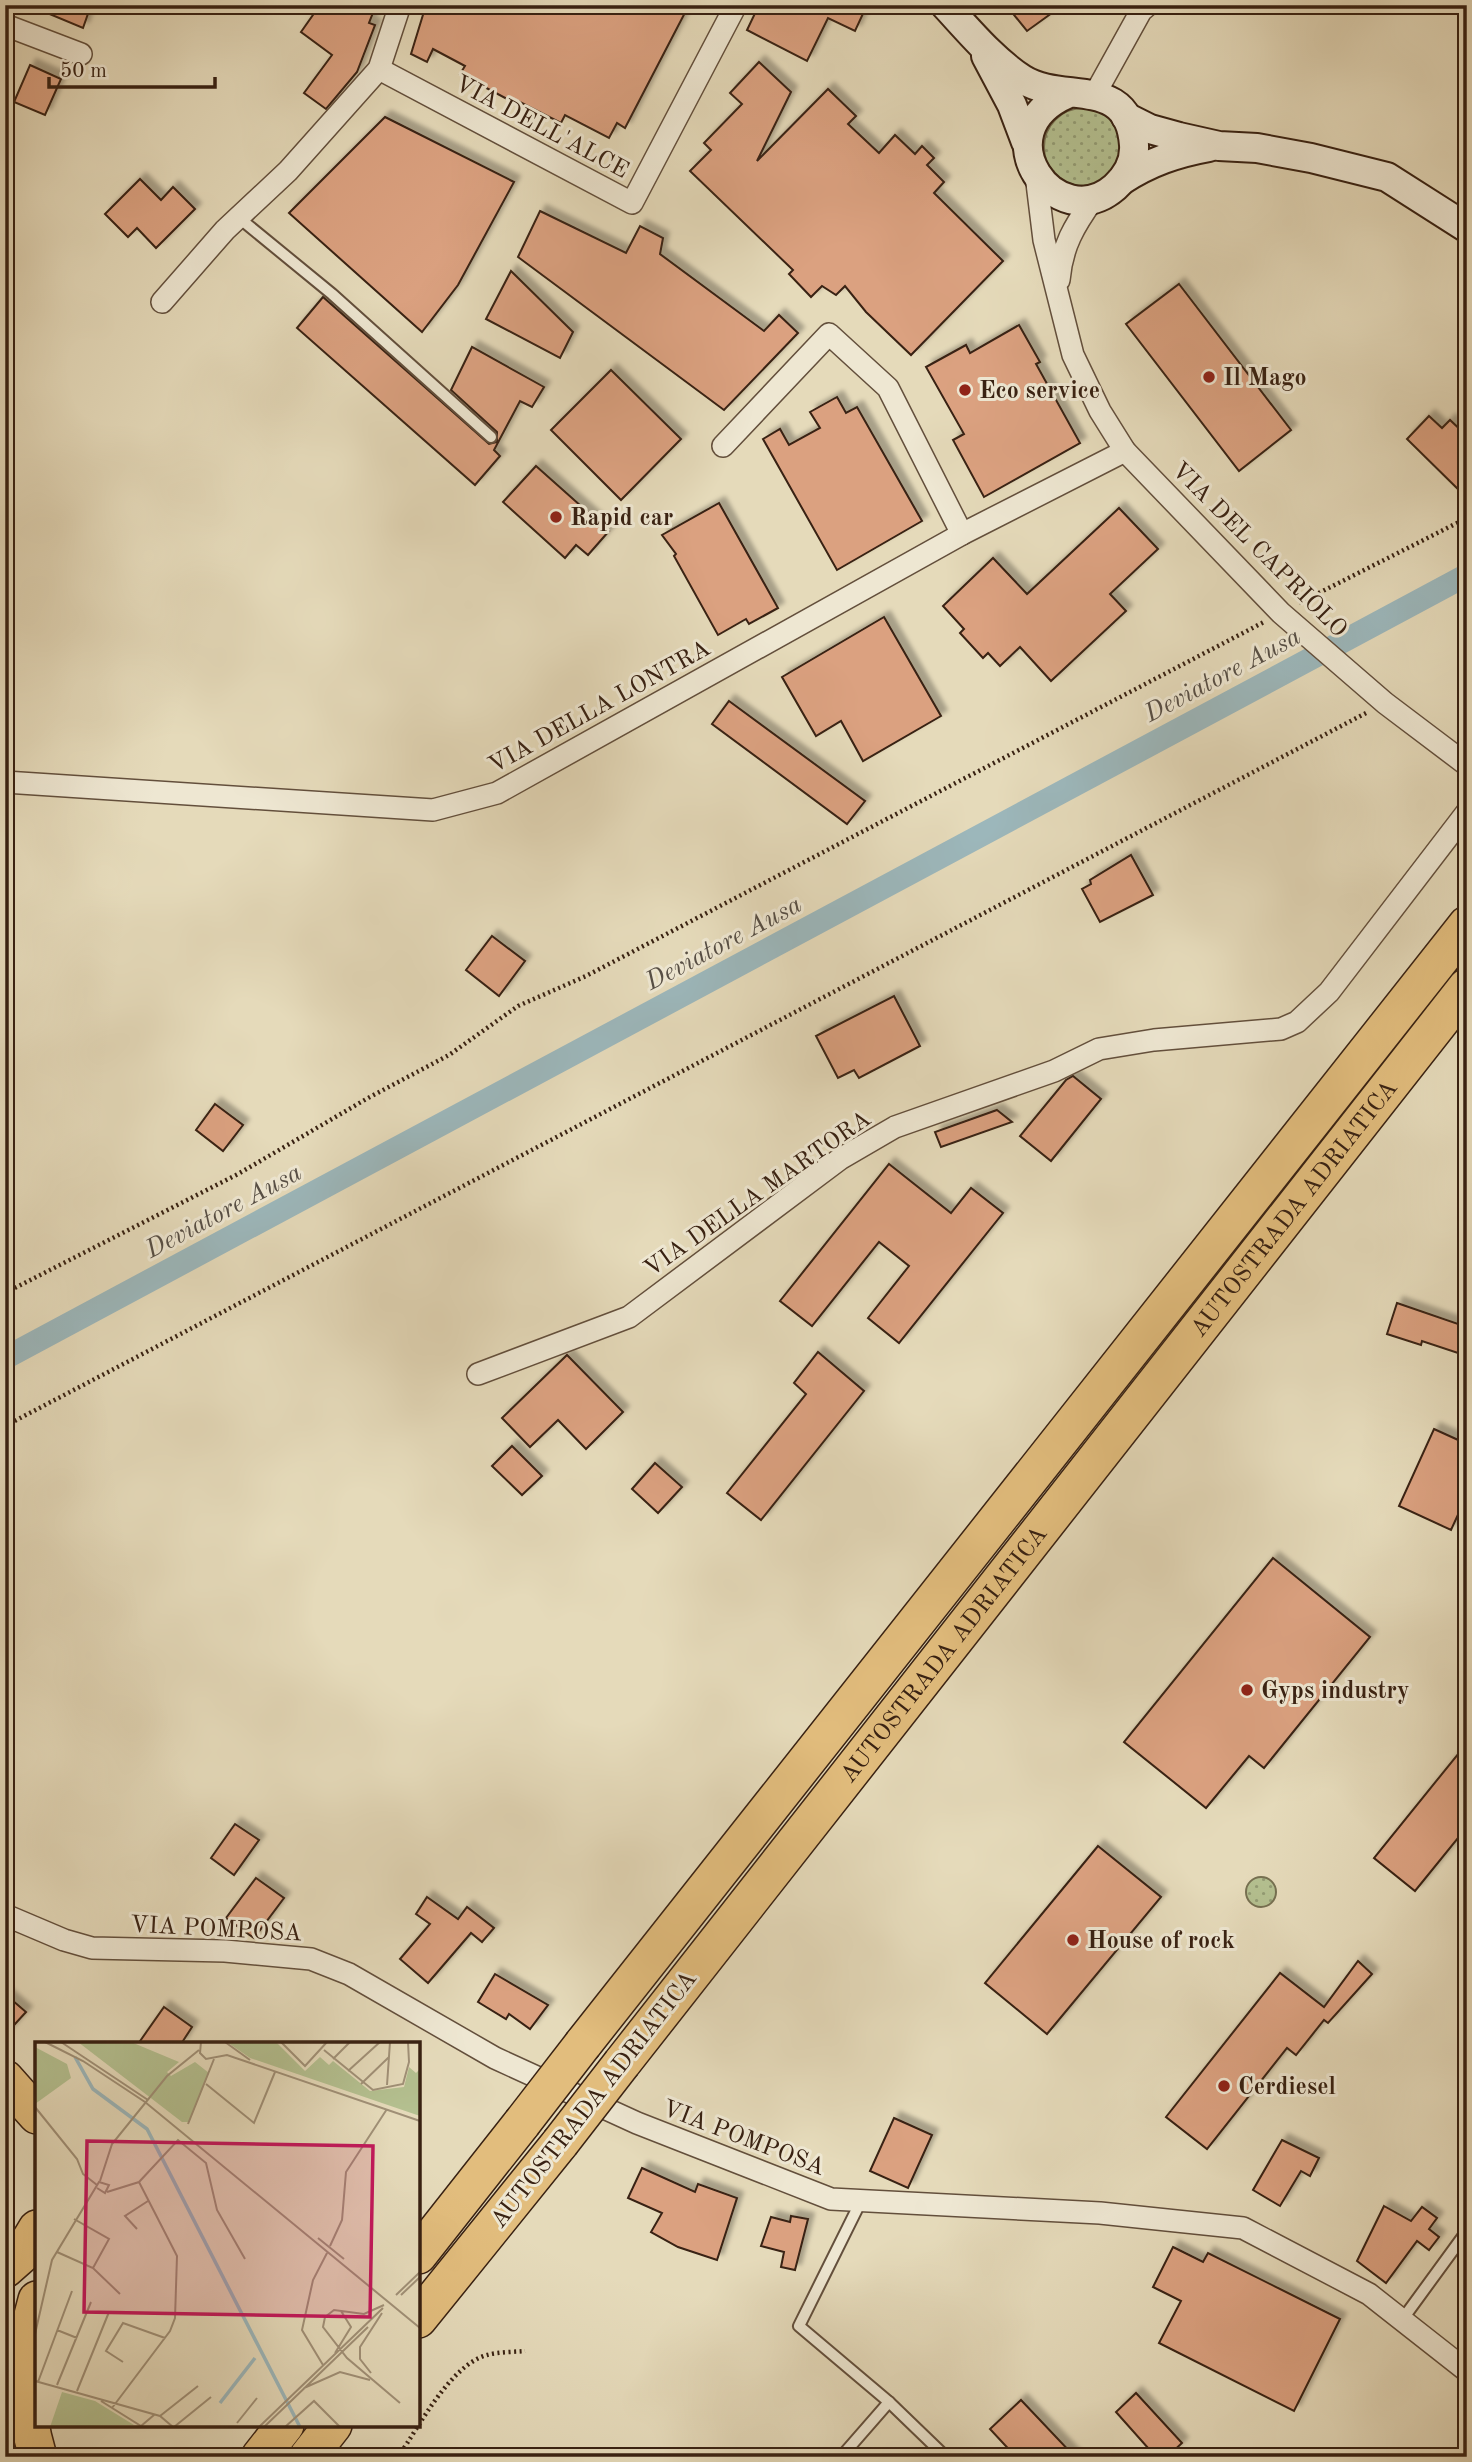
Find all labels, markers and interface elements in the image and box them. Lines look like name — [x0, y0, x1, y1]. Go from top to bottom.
scale bar — [49, 46, 215, 90]
text: 50 m — [60, 61, 107, 82]
street label: VIA DELL'ALCE — [450, 72, 632, 184]
place label: Il Mago — [1223, 367, 1307, 391]
marker: Il Mago — [1201, 369, 1217, 385]
place label: Eco service — [979, 380, 1100, 404]
marker: Eco service — [957, 382, 973, 398]
street label: VIA DEL CAPRIOLO — [1166, 458, 1351, 643]
place label: Rapid car — [570, 507, 673, 531]
marker: Rapid car — [548, 509, 564, 525]
water label: Deviatore Ausa — [1140, 624, 1306, 728]
street label: VIA DELLA LONTRA — [485, 637, 715, 779]
water label: Deviatore Ausa — [641, 892, 807, 996]
street label: AUTOSTRADA ADRIATICA — [1187, 1077, 1403, 1342]
street label: VIA DELLA MARTORA — [640, 1107, 876, 1282]
water label: Deviatore Ausa — [141, 1160, 307, 1264]
street label: AUTOSTRADA ADRIATICA — [837, 1523, 1053, 1788]
place label: Gyps industry — [1261, 1680, 1410, 1704]
marker: Gyps industry — [1239, 1682, 1255, 1698]
street label: VIA POMPOSA — [129, 1914, 302, 1946]
place label: House of rock — [1087, 1930, 1235, 1954]
marker: House of rock — [1065, 1932, 1081, 1948]
street label: AUTOSTRADA ADRIATICA — [487, 1967, 702, 2233]
inset map — [35, 2042, 420, 2427]
place label: Cerdiesel — [1238, 2076, 1336, 2100]
marker: Cerdiesel — [1216, 2078, 1232, 2094]
street label: VIA POMPOSA — [659, 2097, 828, 2181]

